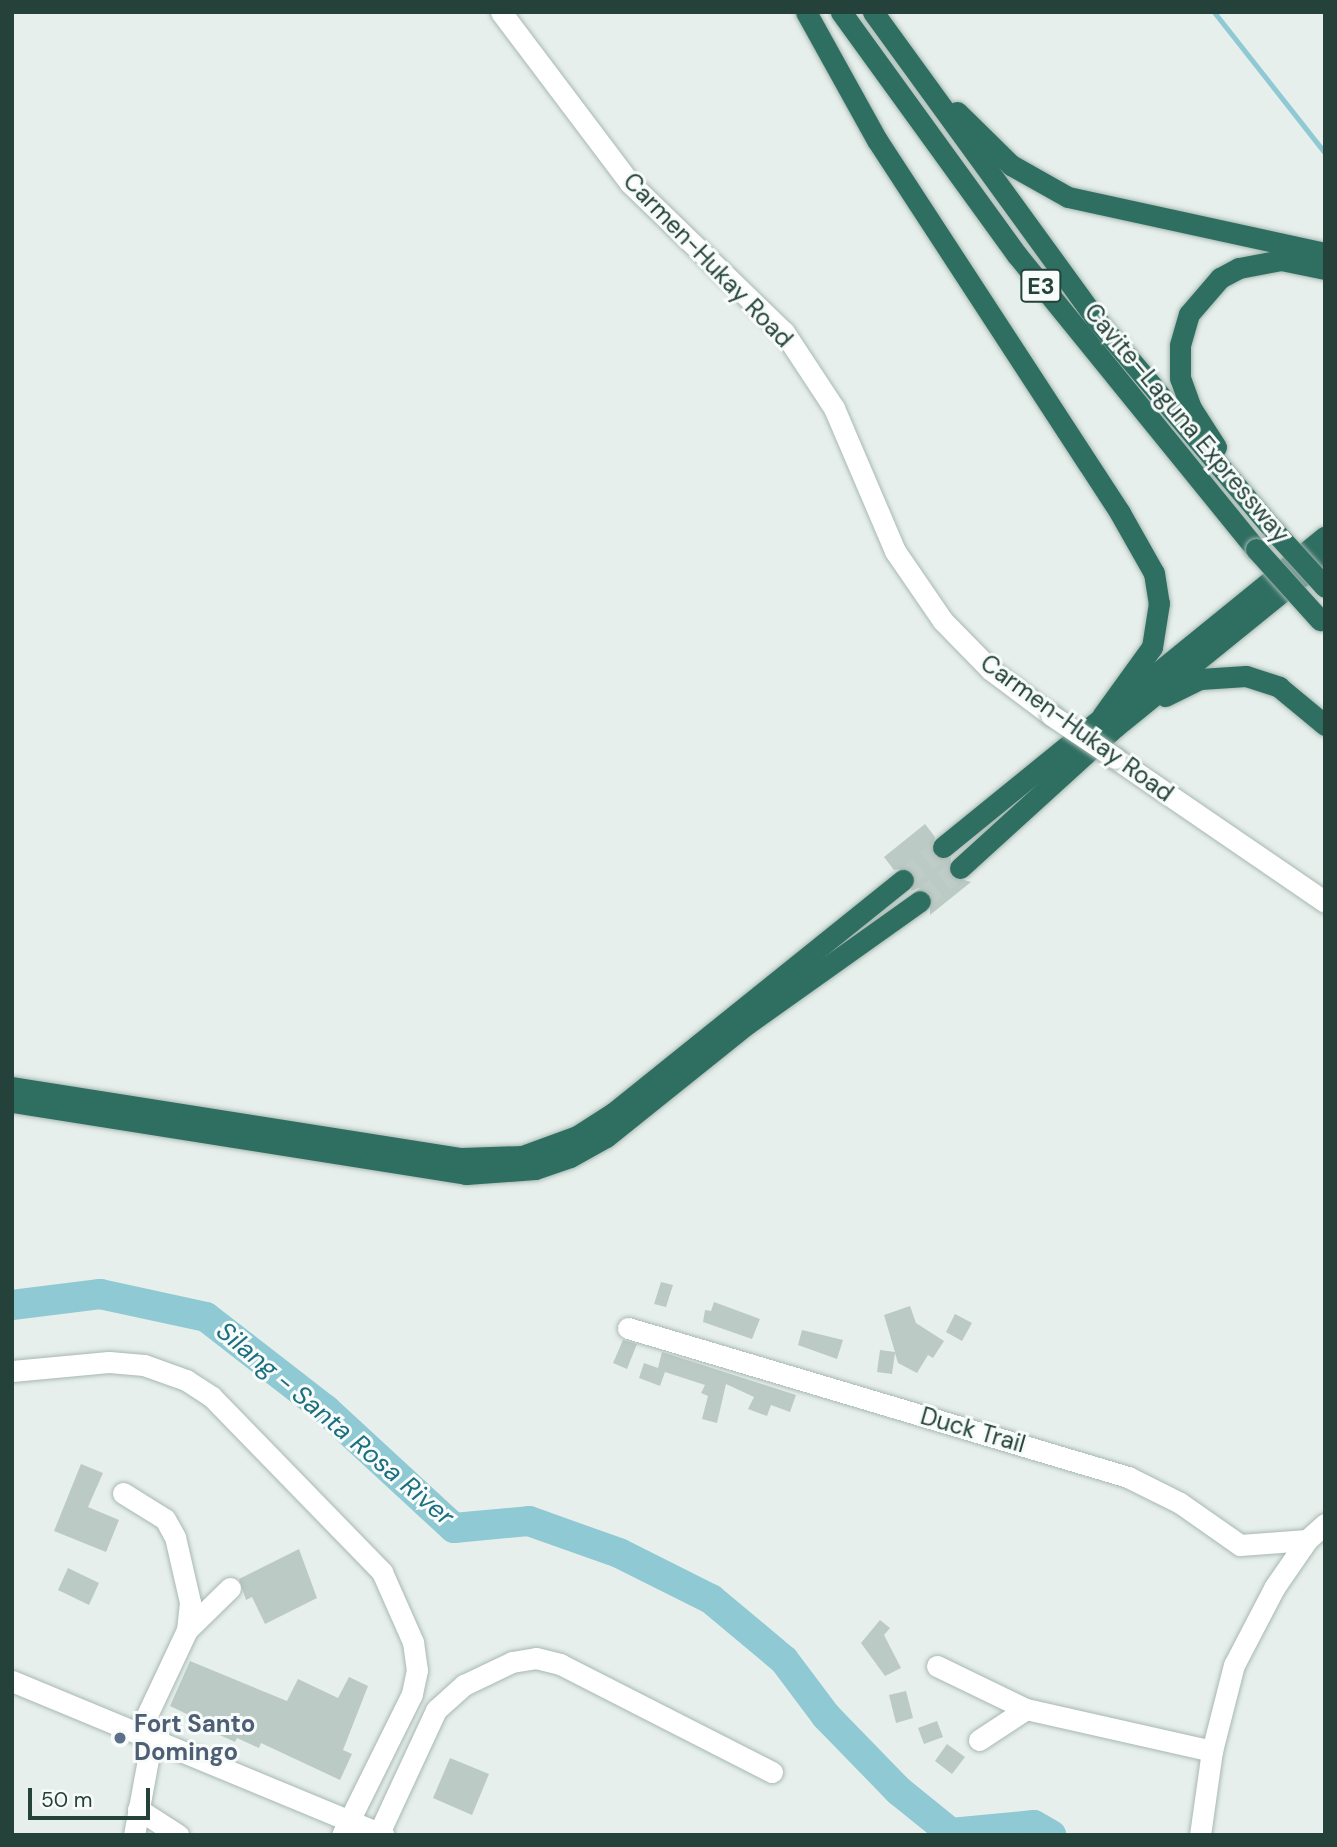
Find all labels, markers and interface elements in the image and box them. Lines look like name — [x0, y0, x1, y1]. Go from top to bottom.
street label: Carmen-Hukay Road — [617, 167, 799, 353]
road number: E3 — [1020, 266, 1062, 306]
street label: Cavite–Laguna Expressway — [1079, 298, 1295, 548]
street label: Carmen-Hukay Road — [975, 648, 1179, 808]
water label: Silang - Santa Rosa River — [210, 1316, 460, 1532]
street label: Duck Trail — [917, 1401, 1029, 1459]
place label: Fort Santo Domingo — [134, 1710, 255, 1766]
marker: Fort Santo Domingo — [112, 1730, 128, 1746]
scale bar — [32, 1773, 154, 1817]
text: 50 m — [41, 1786, 92, 1814]

